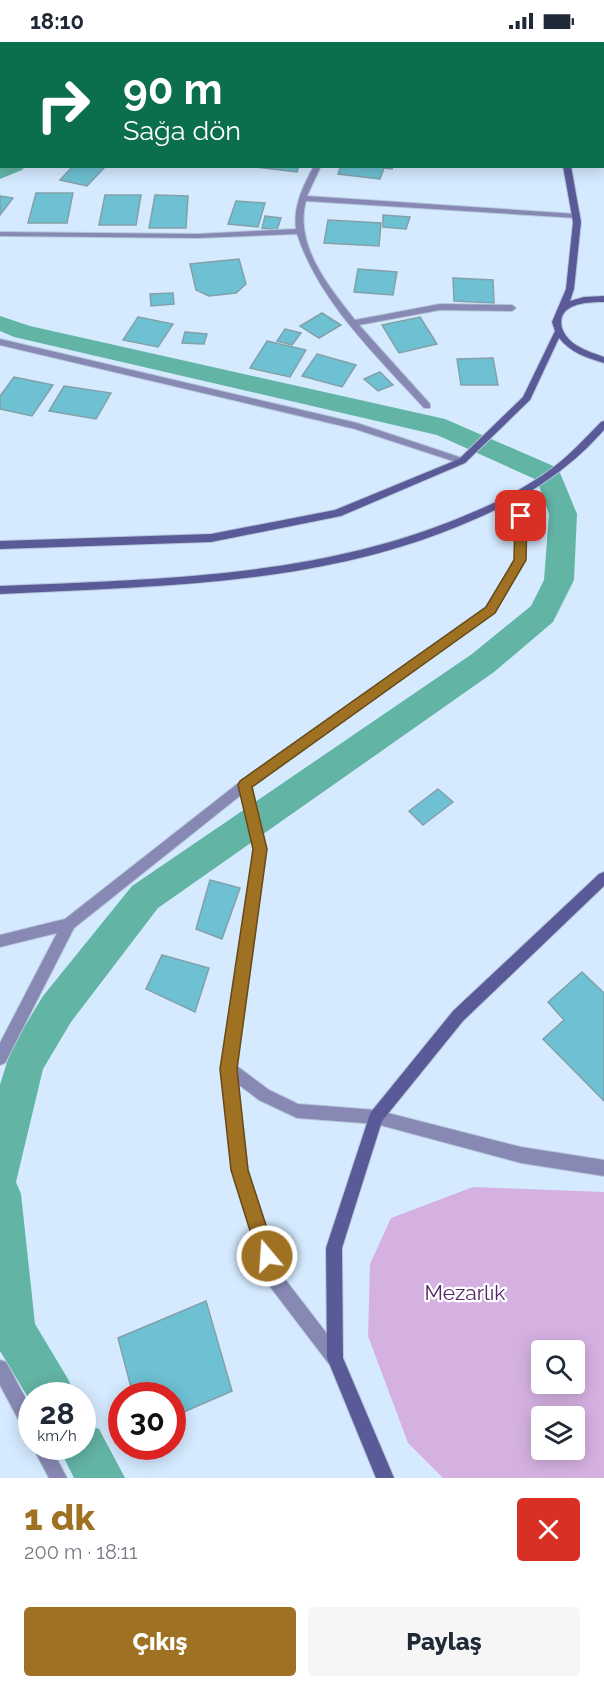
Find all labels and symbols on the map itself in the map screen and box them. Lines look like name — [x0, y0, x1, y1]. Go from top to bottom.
pin — [495, 490, 546, 541]
position arrow — [235, 1224, 299, 1288]
park label: Mezarlık — [425, 1280, 506, 1305]
speed limit sign: 30 — [108, 1382, 186, 1460]

